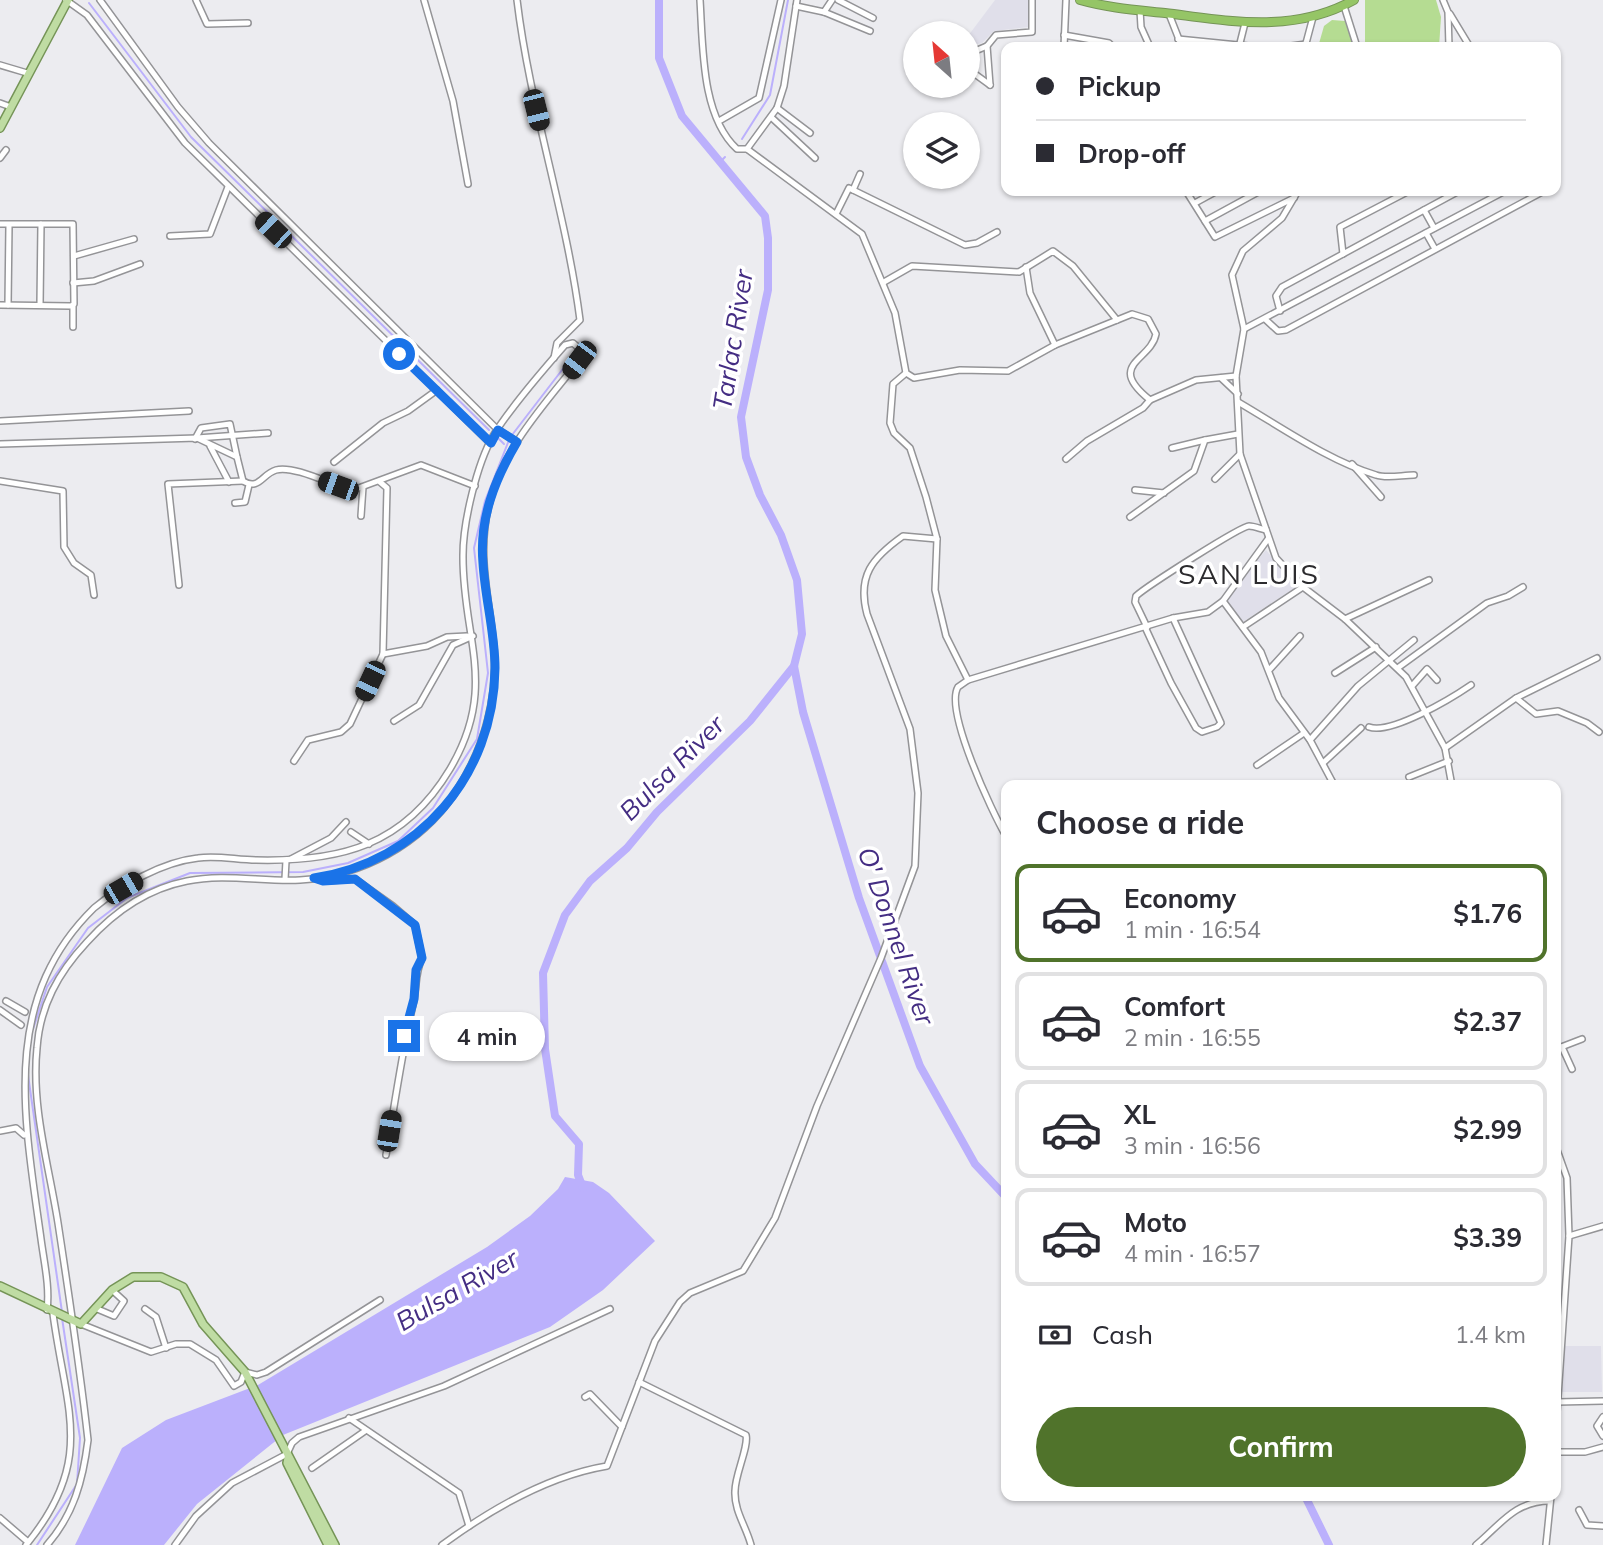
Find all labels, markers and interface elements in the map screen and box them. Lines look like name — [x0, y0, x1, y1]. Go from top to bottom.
north arrow — [903, 21, 980, 98]
map controls — [903, 21, 980, 189]
text: Pickup — [1078, 70, 1161, 103]
car — [521, 87, 552, 133]
button: layers — [903, 112, 980, 189]
text: Drop-off — [1078, 137, 1185, 170]
car — [251, 208, 296, 252]
water label: Tarlac River — [705, 266, 760, 412]
car — [558, 337, 601, 383]
route start — [383, 338, 415, 370]
car — [315, 469, 362, 503]
district label: SAN LUIS — [1178, 556, 1320, 591]
car — [352, 658, 389, 704]
water label: Bulsa River — [612, 707, 732, 827]
text: Choose a ride — [1036, 802, 1244, 842]
water label: O' Donnel River — [851, 843, 943, 1031]
car — [100, 868, 147, 908]
icon: car — [1040, 882, 1103, 945]
text: Economy — [1124, 882, 1236, 915]
text: $1.76 — [1453, 897, 1522, 930]
text: 1 min · 16:54 — [1124, 915, 1261, 944]
icon: car — [1040, 990, 1103, 1053]
text: Comfort — [1124, 990, 1225, 1023]
text: $2.37 — [1453, 1005, 1522, 1038]
callout: 4 min — [428, 1012, 544, 1060]
route end — [388, 1020, 420, 1052]
text: 4 min — [457, 1022, 517, 1051]
text: 2 min · 16:55 — [1124, 1023, 1261, 1052]
icon: car — [1040, 1098, 1103, 1161]
text: XL — [1124, 1098, 1156, 1131]
car — [376, 1109, 403, 1153]
text: $2.99 — [1453, 1113, 1522, 1146]
text: 3 min · 16:56 — [1124, 1131, 1261, 1160]
icon: car — [1040, 1206, 1103, 1269]
text: Moto — [1124, 1206, 1187, 1239]
text: $3.39 — [1453, 1221, 1522, 1254]
text: 4 min · 16:57 — [1124, 1239, 1261, 1268]
water label: Bulsa River — [390, 1241, 525, 1338]
icon: cash — [1036, 1316, 1074, 1354]
text: Cash — [1092, 1318, 1153, 1351]
text: 1.4 km — [1455, 1320, 1526, 1349]
button: Confirm — [1036, 1407, 1526, 1487]

